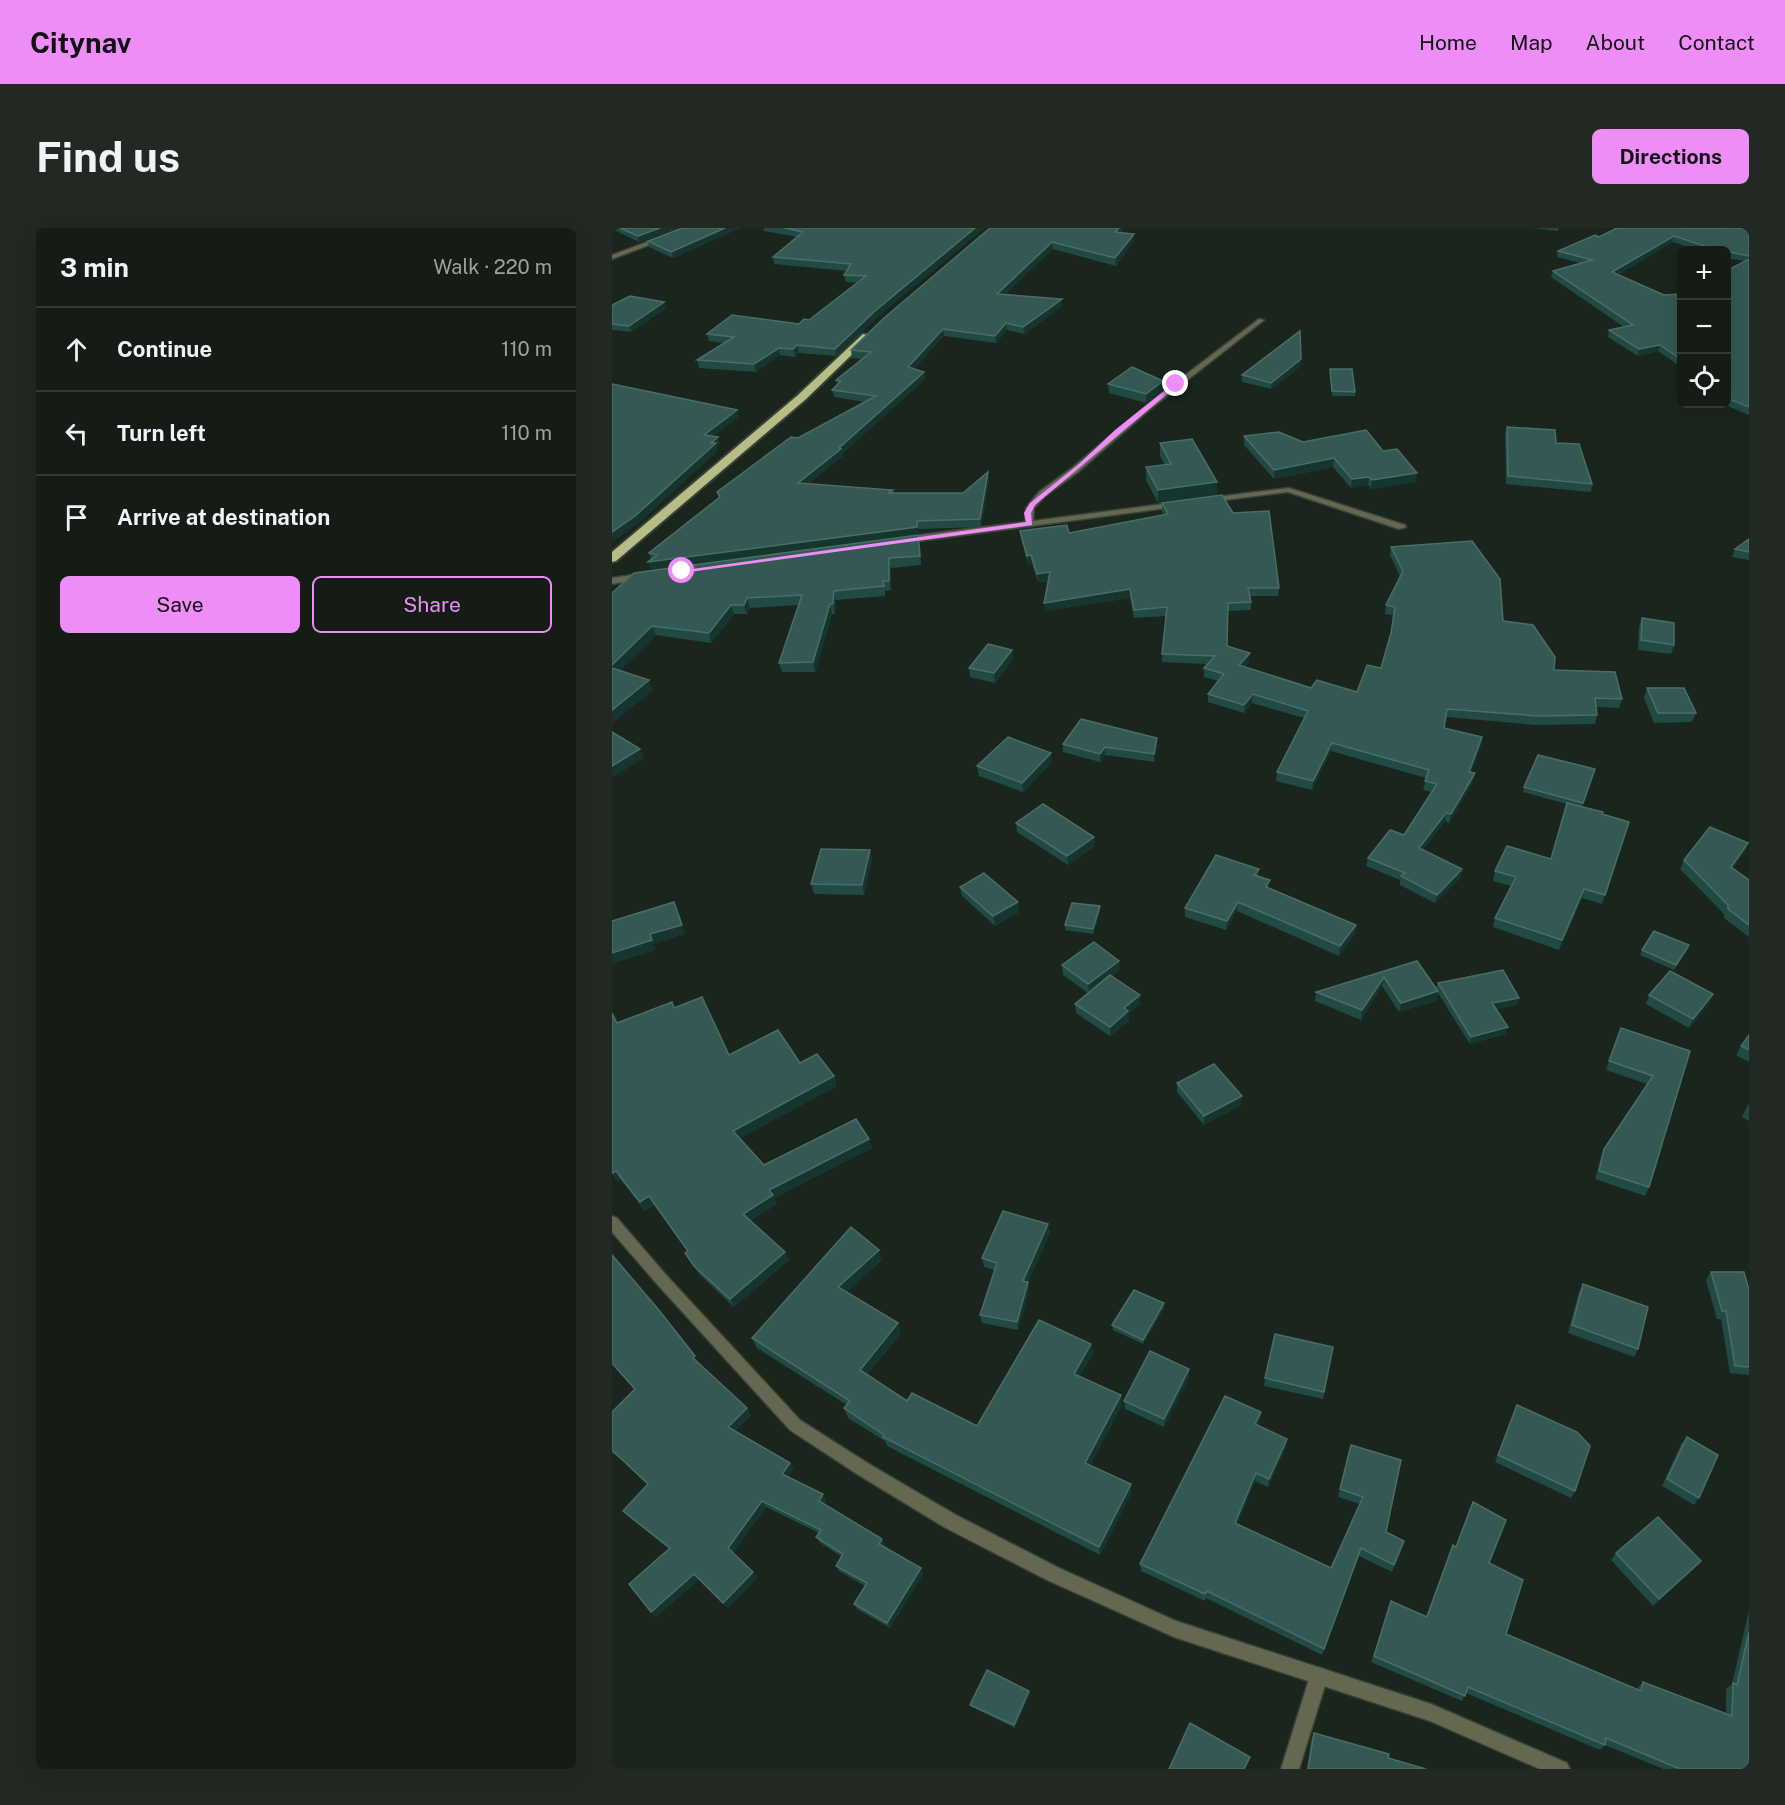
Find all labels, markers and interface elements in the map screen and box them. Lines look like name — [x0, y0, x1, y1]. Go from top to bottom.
text: Citynav — [30, 26, 131, 59]
text: Home — [1419, 30, 1477, 55]
text: Map — [1510, 30, 1553, 55]
text: About — [1586, 30, 1645, 55]
text: Contact — [1678, 30, 1755, 55]
button: Directions — [1592, 129, 1749, 184]
text: Find us — [36, 132, 180, 181]
map controls — [1677, 246, 1731, 408]
button: + — [1677, 246, 1731, 300]
text: 3 min — [60, 252, 129, 283]
text: Walk · 220 m — [433, 255, 552, 279]
button: − — [1677, 300, 1731, 354]
icon: ahead — [60, 333, 93, 366]
text: Continue — [117, 336, 212, 362]
text: 110 m — [501, 337, 552, 361]
button: locate — [1677, 354, 1731, 408]
route end — [1162, 370, 1188, 396]
icon: left — [60, 417, 93, 450]
text: Turn left — [117, 420, 206, 446]
text: 110 m — [501, 421, 552, 445]
icon: arrive — [60, 501, 93, 534]
text: Arrive at destination — [117, 504, 330, 530]
route start — [668, 557, 694, 583]
button: Save — [60, 576, 300, 633]
button: Share — [312, 576, 552, 633]

